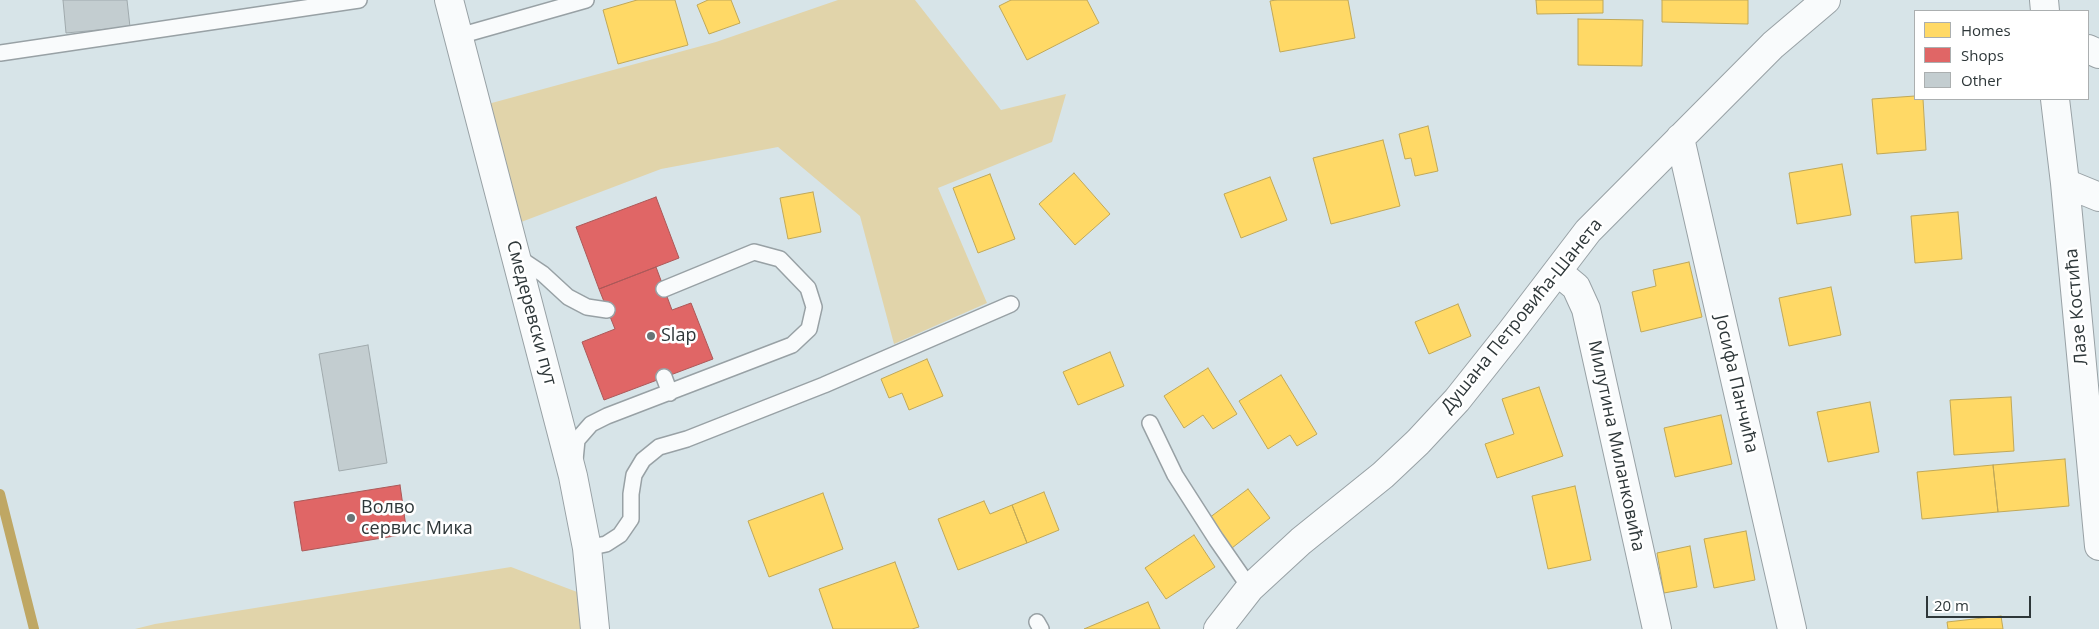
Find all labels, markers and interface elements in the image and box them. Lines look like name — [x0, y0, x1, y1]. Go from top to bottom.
legend — [1914, 10, 2089, 100]
text: Homes — [1961, 20, 2011, 40]
text: Shops — [1961, 45, 2004, 65]
text: Other — [1961, 70, 2002, 90]
street label: Душана Петровића-Шанета — [1437, 214, 1607, 418]
street label: Смедеревски пут — [501, 238, 561, 388]
street label: Лазе Костића — [2061, 248, 2093, 366]
street label: Јосифа Панчића — [1710, 313, 1762, 455]
place label: Slap — [661, 325, 696, 347]
marker: Slap — [645, 330, 657, 342]
street label: Милутина Миланковића — [1583, 339, 1649, 553]
place label: Волво сервис Мика — [361, 497, 473, 540]
marker: Волво сервис Мика — [345, 512, 357, 524]
scale bar — [1929, 586, 2034, 618]
text: 20 m — [1934, 595, 1969, 615]

